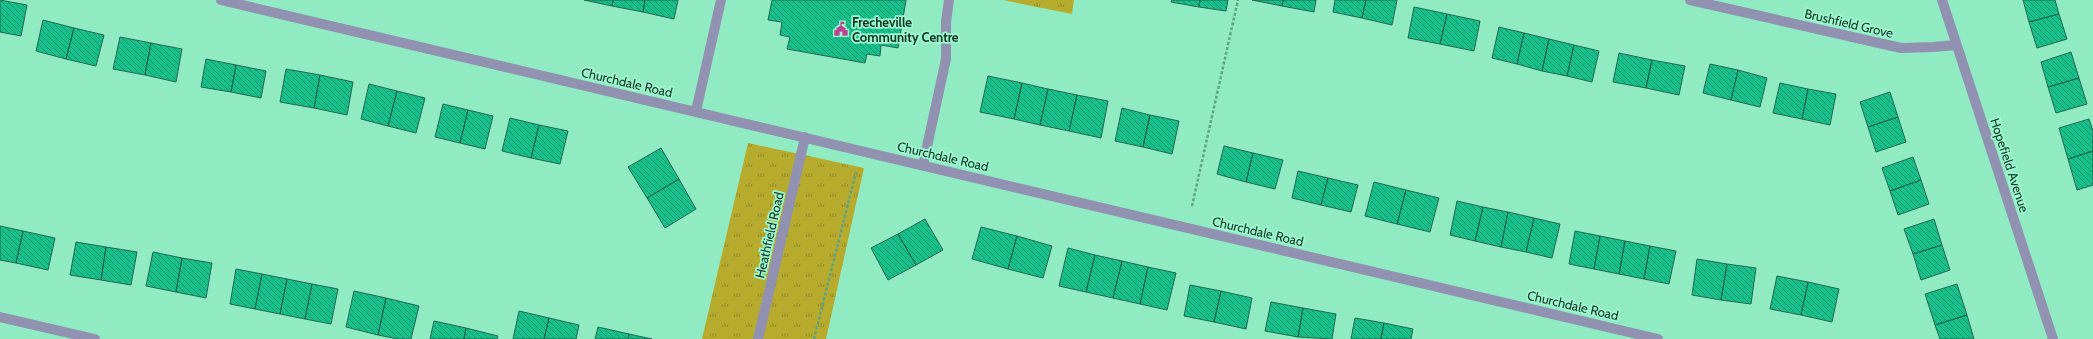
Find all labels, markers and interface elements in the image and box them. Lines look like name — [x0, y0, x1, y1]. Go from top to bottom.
street label: Brushfield Grove — [1803, 5, 1895, 41]
place label: Frecheville Community Centre — [852, 14, 959, 45]
public building icon: Frecheville Community Centre — [833, 21, 849, 37]
street label: Churchdale Road — [580, 64, 674, 100]
street label: Hopefield Avenue — [1987, 116, 2033, 214]
street label: Churchdale Road — [896, 138, 990, 174]
street label: Heathfield Road — [751, 190, 787, 280]
street label: Churchdale Road — [1211, 213, 1305, 249]
street label: Churchdale Road — [1526, 287, 1620, 323]

